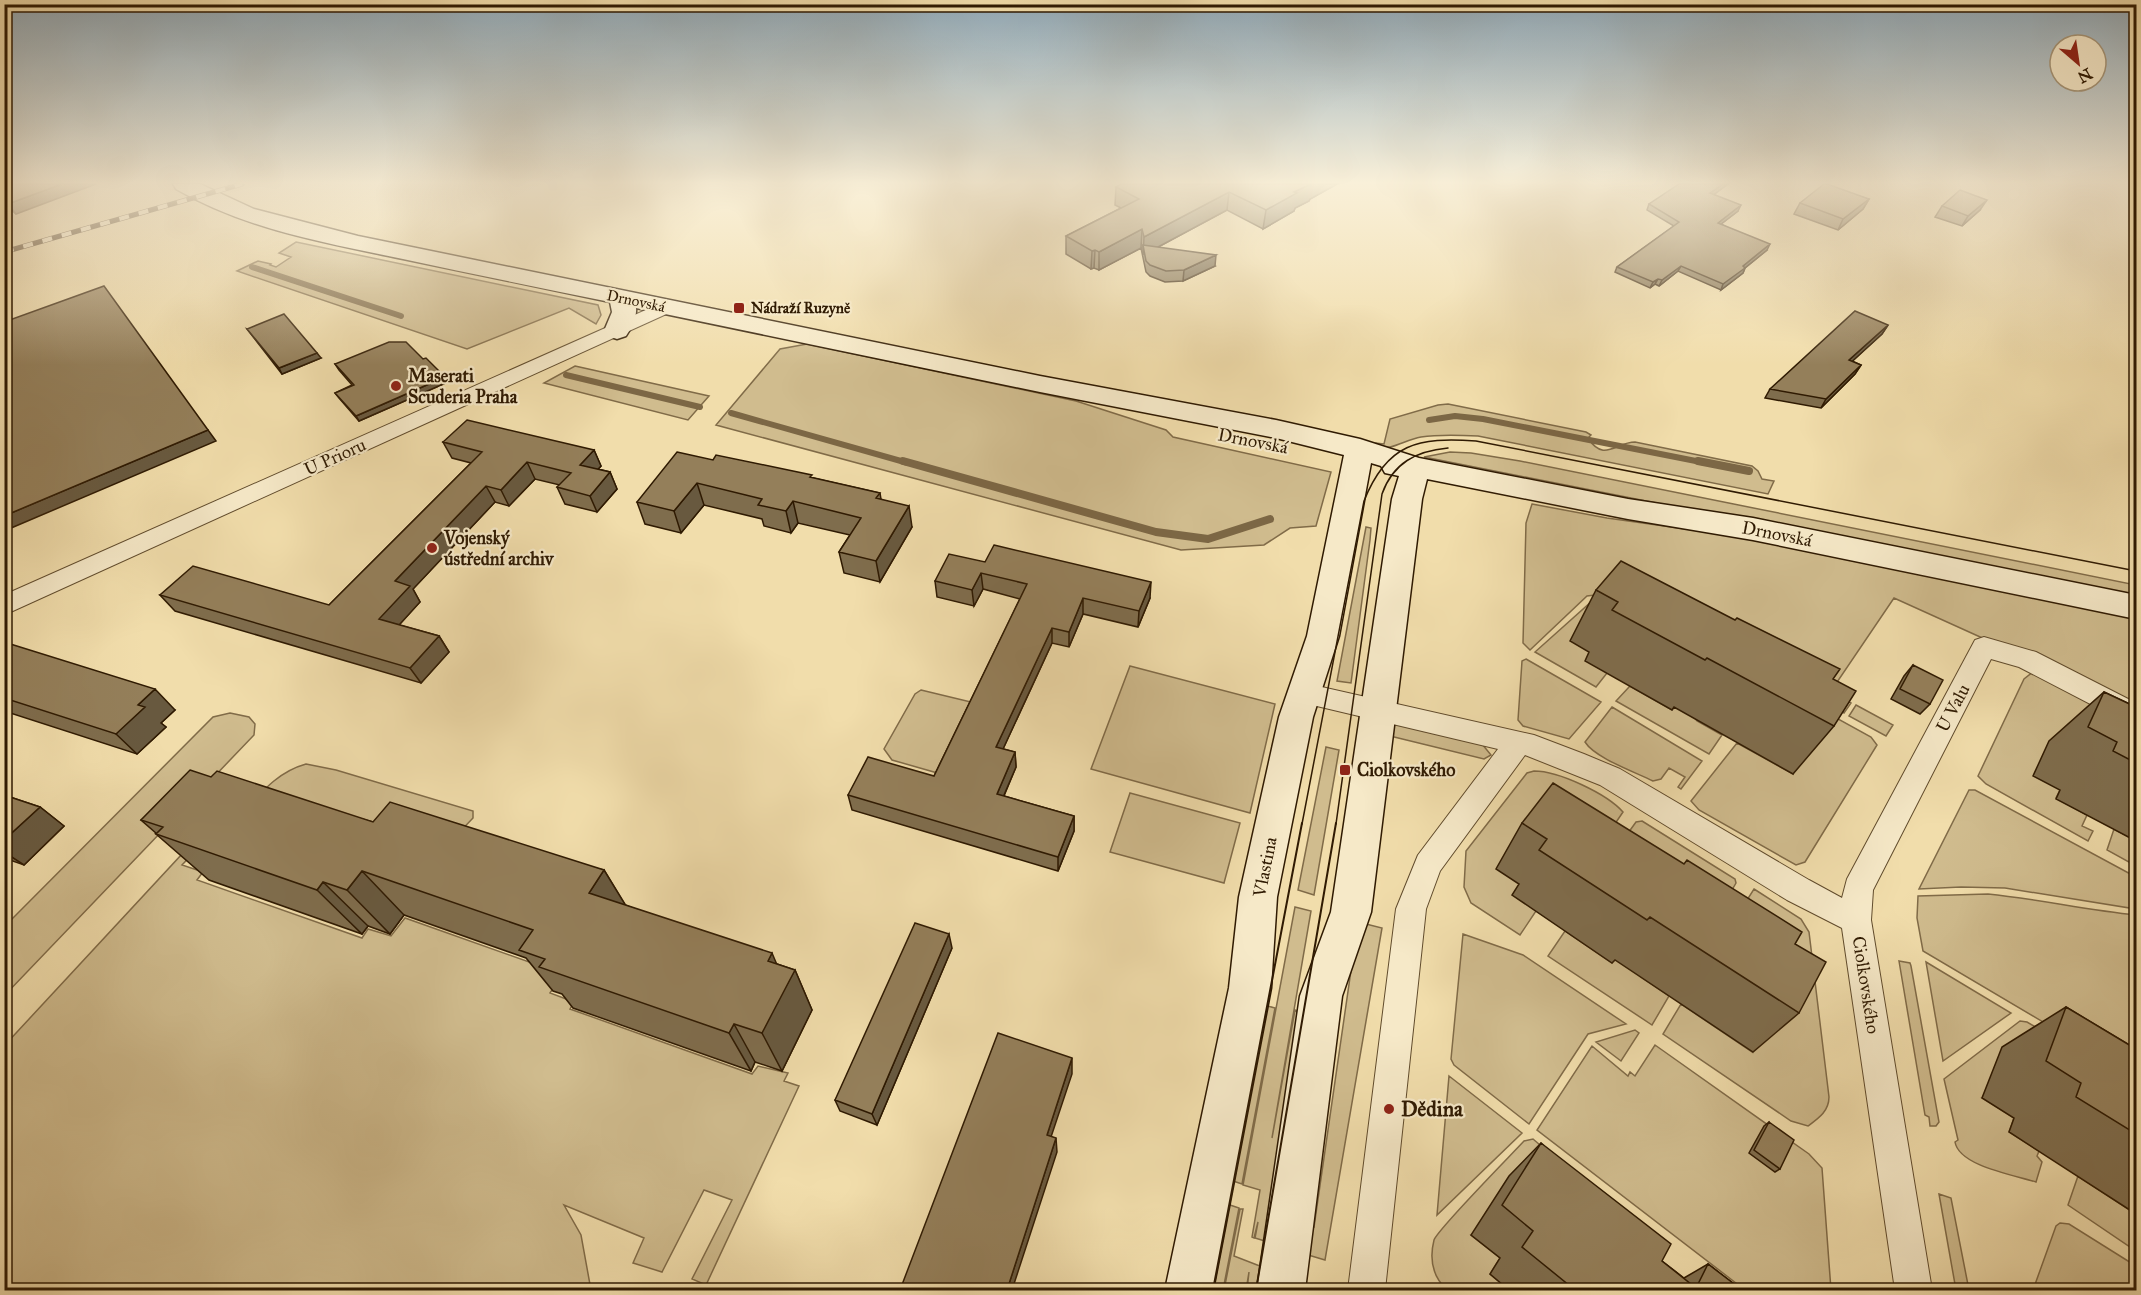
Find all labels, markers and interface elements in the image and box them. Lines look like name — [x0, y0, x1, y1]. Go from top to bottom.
north arrow — [2048, 33, 2108, 93]
text: N — [2074, 64, 2096, 87]
street label: Drnovská — [605, 286, 667, 316]
place label: Nádraží Ruzyně — [751, 299, 851, 318]
marker: Nádraží Ruzyně — [732, 301, 746, 315]
place label: Maserati Scuderia Praha — [408, 365, 518, 408]
marker: Maserati Scuderia Praha — [389, 379, 403, 393]
street label: Drnovská — [1216, 423, 1290, 459]
street label: U Prioru — [301, 433, 370, 480]
street label: Drnovská — [1740, 516, 1814, 552]
place label: Vojenský ústřední archiv — [443, 527, 555, 570]
marker: Vojenský ústřední archiv — [425, 541, 439, 555]
street label: U Valu — [1931, 680, 1975, 736]
place label: Ciolkovského — [1357, 759, 1455, 781]
marker: Ciolkovského — [1338, 763, 1352, 777]
street label: Vlastina — [1248, 835, 1282, 900]
street label: Ciolkovského — [1847, 935, 1885, 1035]
place label: Dědina — [1401, 1096, 1464, 1122]
marker: Dědina — [1382, 1102, 1396, 1116]

